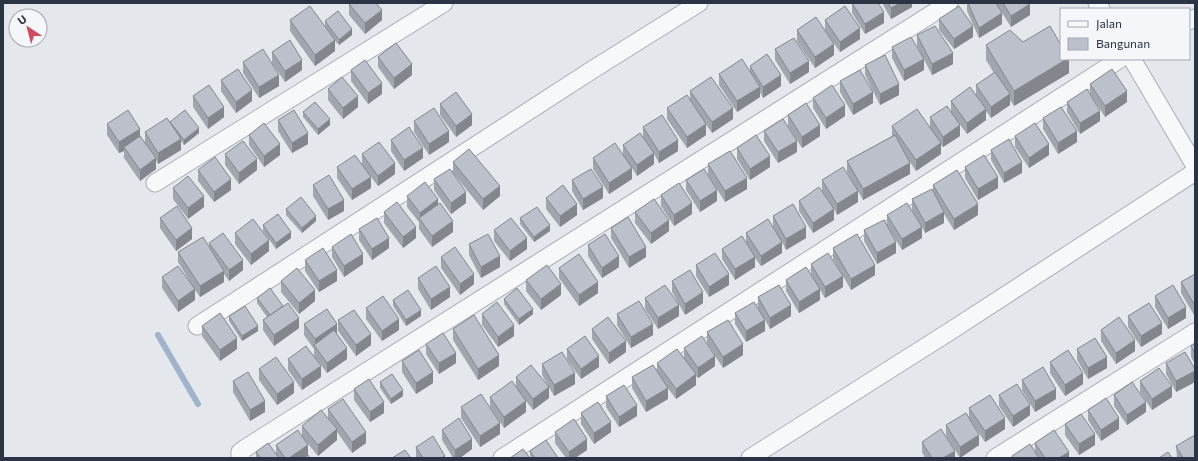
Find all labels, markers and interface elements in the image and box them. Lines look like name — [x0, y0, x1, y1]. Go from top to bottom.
north arrow — [8, 8, 48, 48]
legend — [1060, 8, 1190, 60]
text: U — [15, 12, 29, 27]
text: Jalan — [1096, 16, 1122, 31]
text: Bangunan — [1096, 36, 1150, 50]

